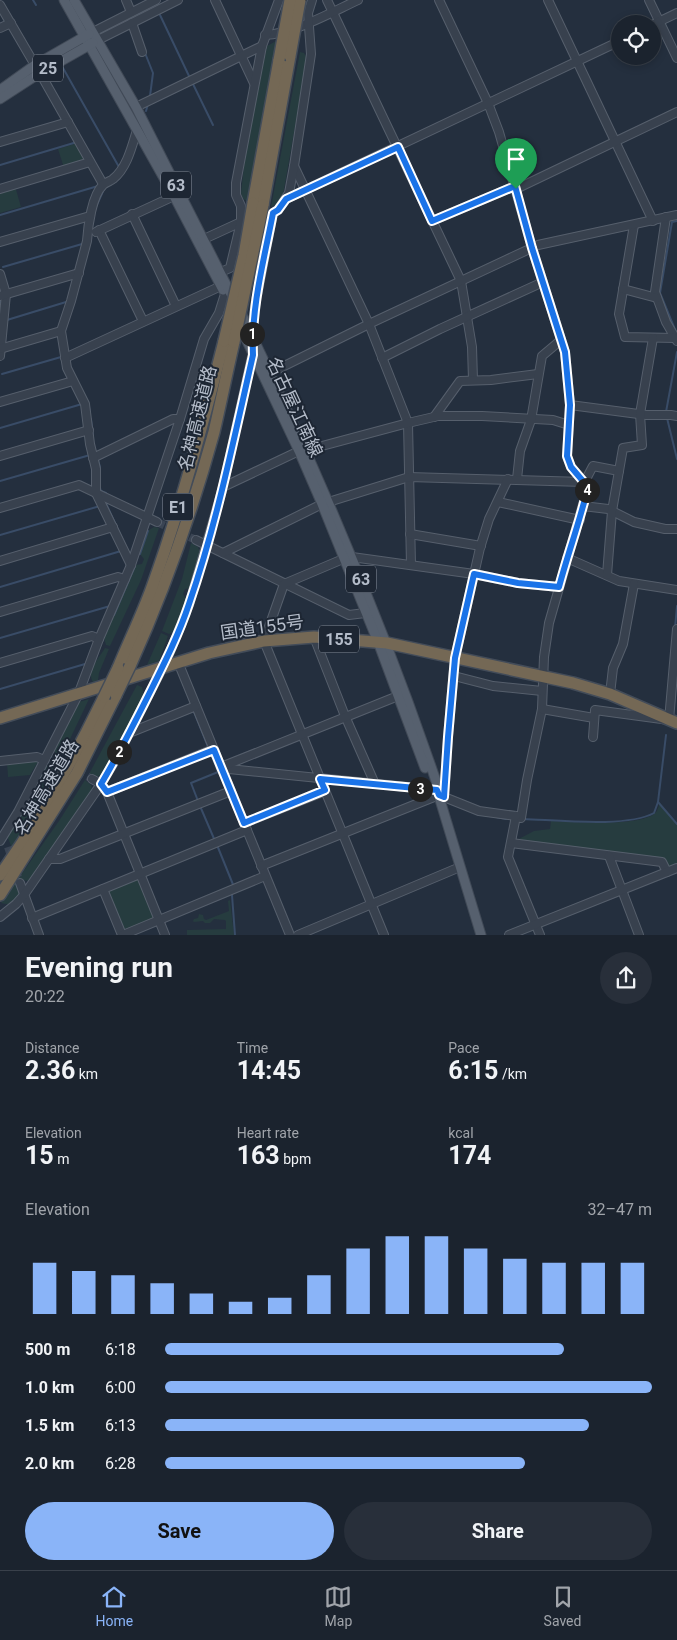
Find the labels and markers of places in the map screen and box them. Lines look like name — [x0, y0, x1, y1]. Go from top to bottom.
pin — [495, 138, 537, 189]
pin: 1 — [240, 322, 264, 346]
pin: 4 — [574, 478, 600, 502]
pin: 2 — [106, 740, 132, 764]
pin: 3 — [408, 776, 432, 802]

